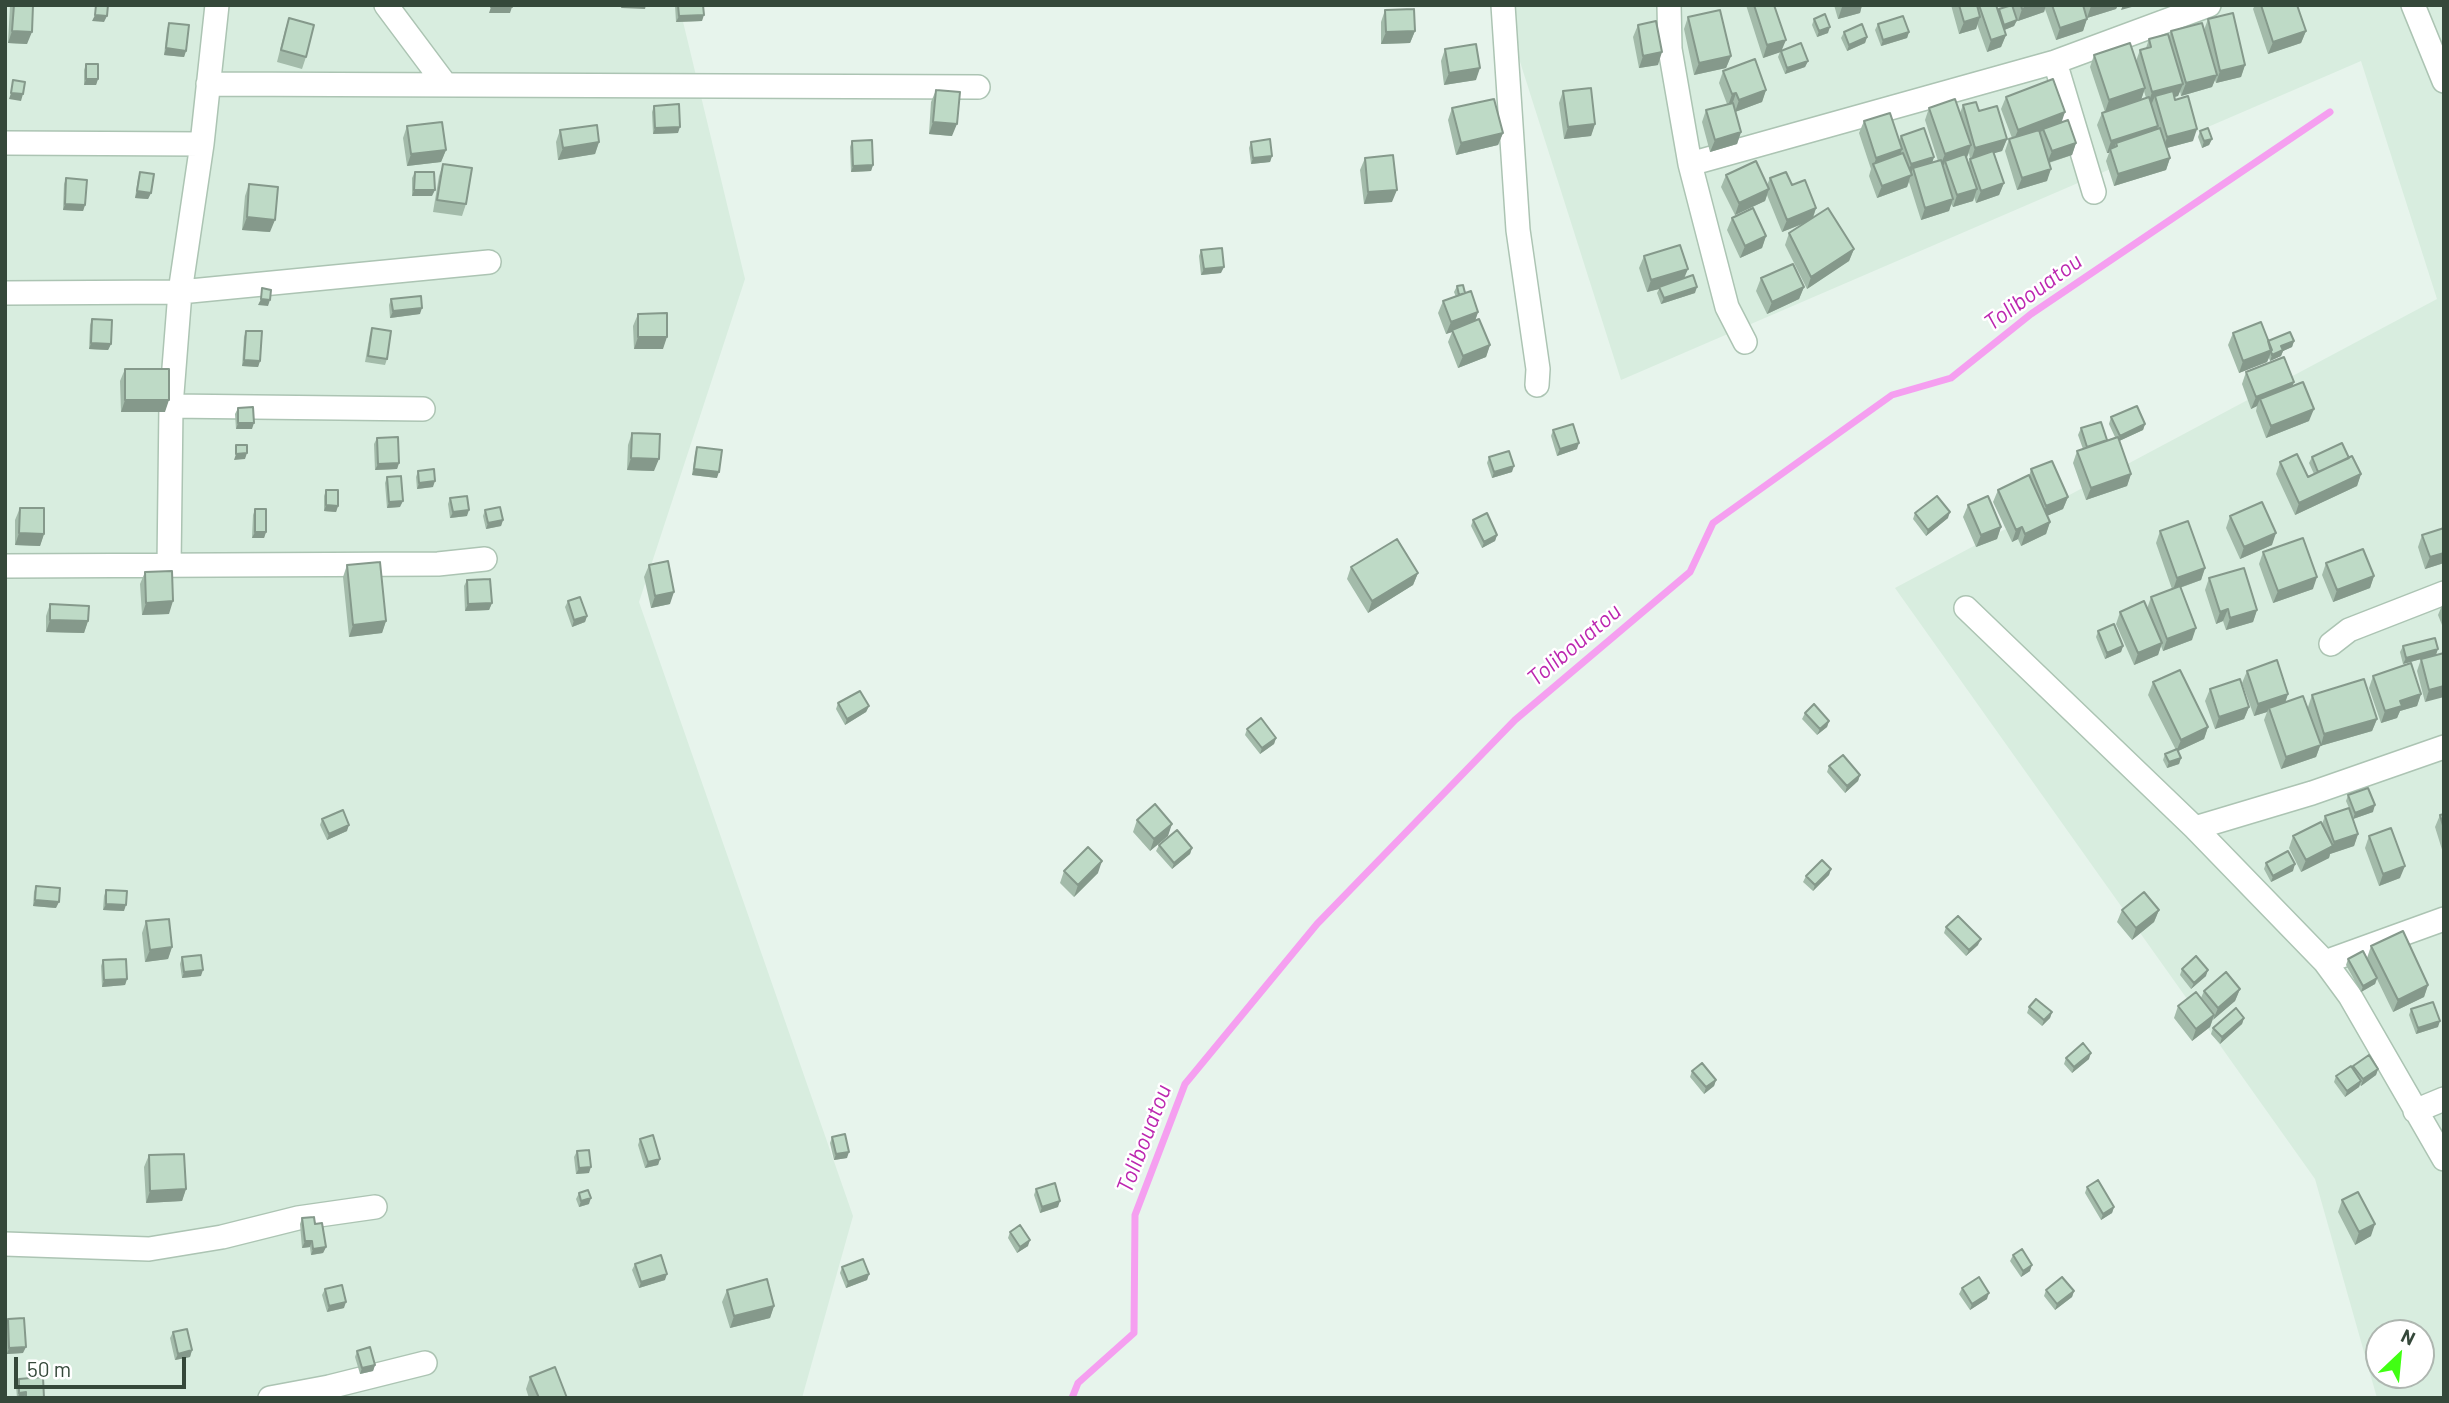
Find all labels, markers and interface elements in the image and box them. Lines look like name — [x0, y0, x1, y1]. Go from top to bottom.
water label: Tolibouatou — [1979, 247, 2087, 337]
water label: Tolibouatou — [1521, 598, 1627, 692]
water label: Tolibouatou — [1111, 1081, 1177, 1197]
north arrow — [2365, 1319, 2435, 1389]
text: N — [2398, 1323, 2419, 1350]
scale bar — [18, 1344, 189, 1388]
text: 50 m — [27, 1356, 71, 1381]

